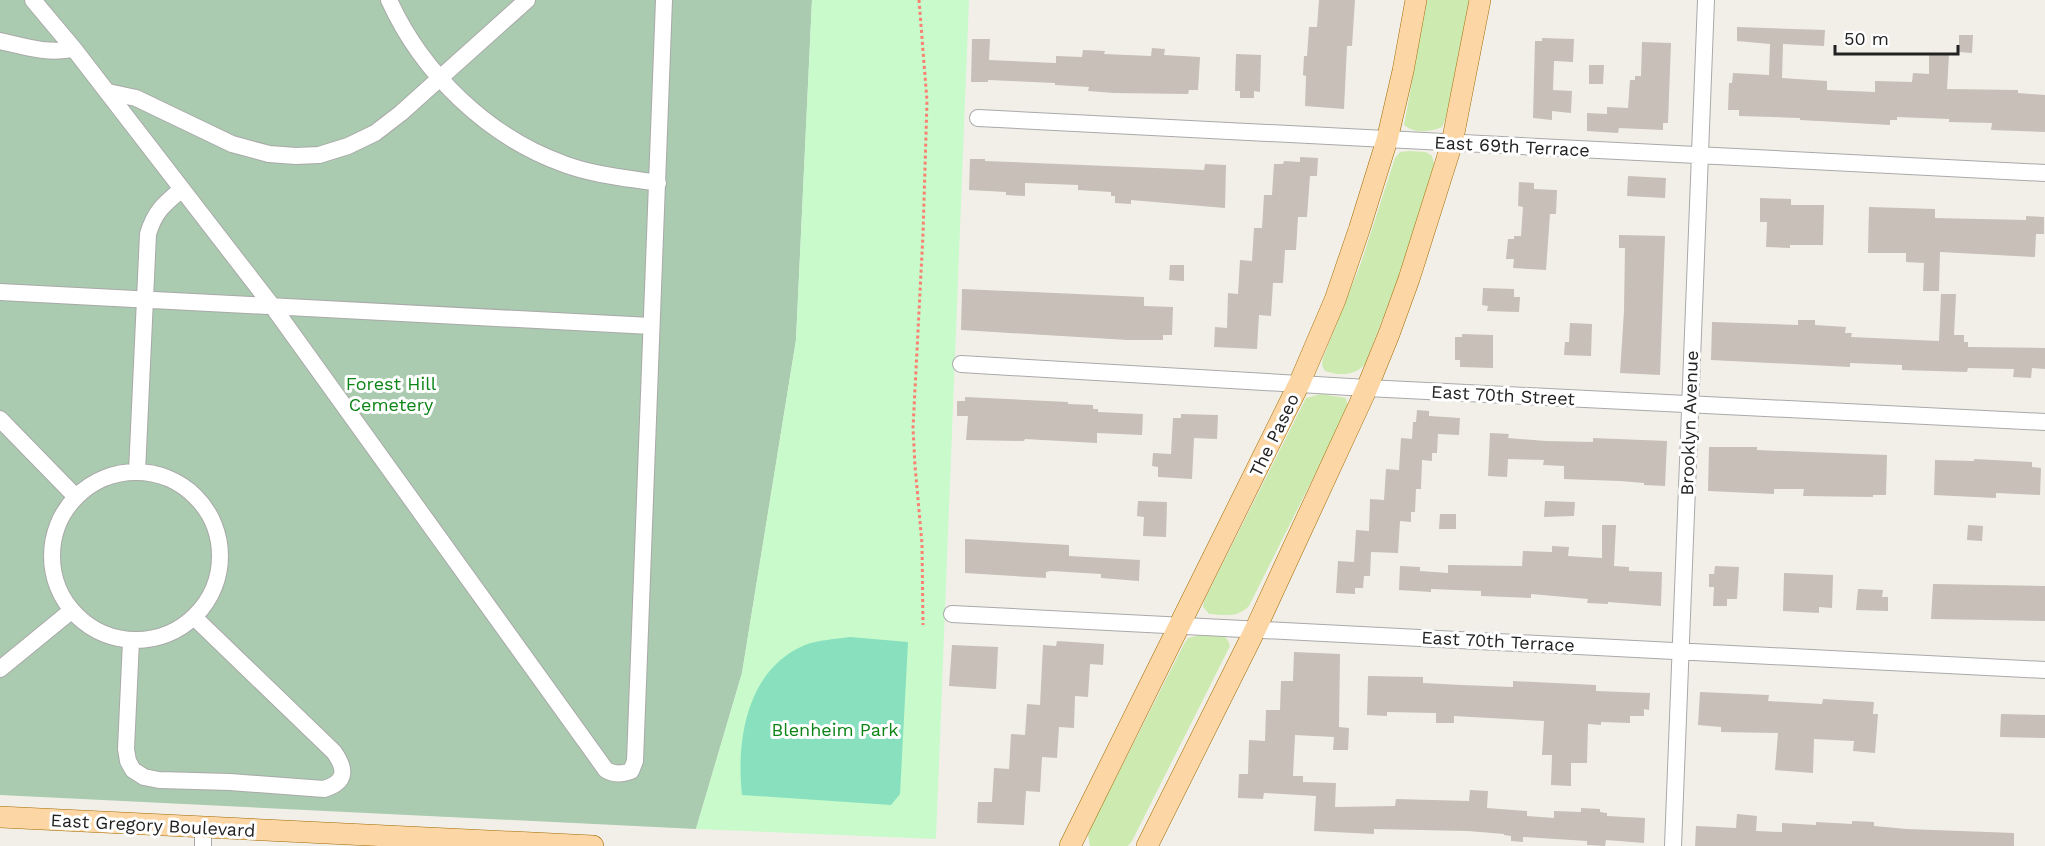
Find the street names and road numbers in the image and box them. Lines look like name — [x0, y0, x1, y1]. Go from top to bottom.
street label: East 69th Terrace — [1434, 131, 1590, 161]
street label: Brooklyn Avenue — [1676, 350, 1702, 496]
street label: East 70th Street — [1431, 381, 1576, 409]
street label: The Paseo — [1245, 390, 1303, 480]
street label: East 70th Terrace — [1421, 626, 1575, 656]
street label: East Gregory Boulevard — [50, 809, 256, 841]

